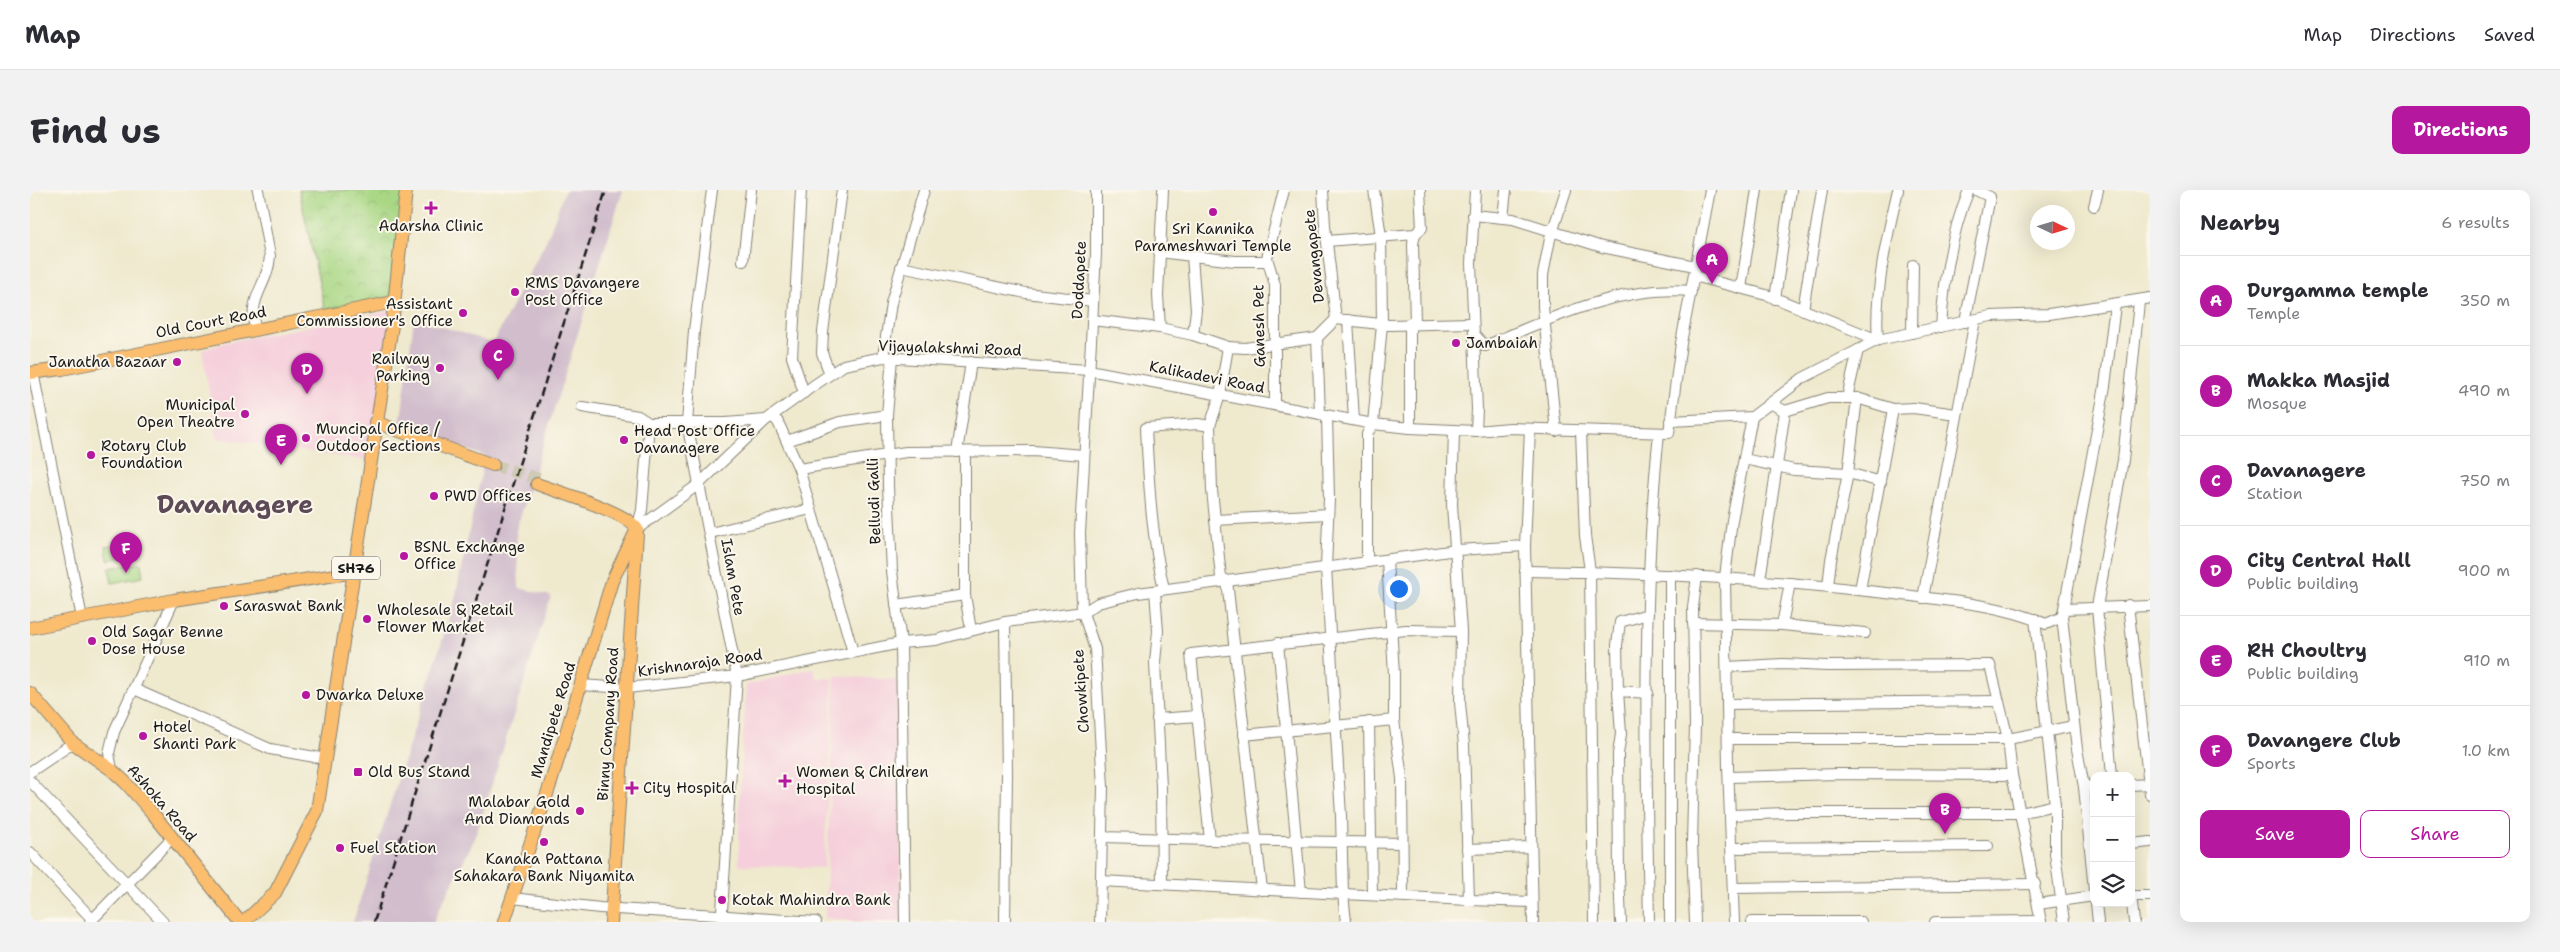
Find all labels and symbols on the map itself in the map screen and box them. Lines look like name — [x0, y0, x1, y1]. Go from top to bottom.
marker: Adarsha Clinic — [424, 201, 438, 215]
north arrow — [2030, 205, 2075, 250]
marker: Sri Kannika Parameshwari Temple — [1207, 206, 1219, 218]
street label: Devangapete — [1299, 208, 1329, 304]
place label: Adarsha Clinic — [378, 216, 484, 236]
place label: Sri Kannika Parameshwari Temple — [1134, 219, 1292, 256]
street label: Doddapete — [1067, 240, 1091, 320]
pin: A — [1696, 243, 1728, 284]
place label: RMS Davangere Post Office — [525, 273, 640, 310]
street label: Ganesh Pet — [1248, 284, 1270, 368]
marker: RMS Davangere Post Office — [509, 286, 521, 298]
place label: Assistant Commissioner's Office — [296, 294, 453, 331]
street label: Old Court Road — [154, 301, 269, 343]
marker: Assistant Commissioner's Office — [457, 307, 469, 319]
place label: Jambaiah — [1466, 333, 1538, 353]
street label: Vijayalakshmi Road — [878, 335, 1023, 361]
marker: Jambaiah — [1450, 337, 1462, 349]
pin: C — [482, 339, 514, 380]
place label: Railway Parking — [372, 349, 430, 386]
place label: Janatha Bazaar — [49, 352, 167, 372]
pin: D — [291, 353, 323, 394]
marker: Janatha Bazaar — [171, 356, 183, 368]
street label: Kalikadevi Road — [1148, 356, 1267, 398]
marker: Railway Parking — [434, 362, 446, 374]
place label: Municipal Open Theatre — [137, 395, 235, 432]
marker: Municipal Open Theatre — [239, 408, 251, 420]
place label: Muncipal Office / Outdoor Sections — [316, 419, 441, 456]
place label: Head Post Office Davanagere — [634, 421, 755, 458]
pin: E — [265, 424, 297, 465]
marker: Muncipal Office / Outdoor Sections — [300, 432, 312, 444]
marker: Head Post Office Davanagere — [618, 434, 630, 446]
place label: Rotary Club Foundation — [101, 436, 186, 473]
marker: Rotary Club Foundation — [85, 449, 97, 461]
street label: Belludi Galli — [862, 457, 886, 545]
place label: PWD Offices — [444, 486, 532, 506]
district label: Davanagere — [157, 487, 313, 521]
marker: PWD Offices — [428, 490, 440, 502]
pin: F — [110, 532, 142, 573]
place label: BSNL Exchange Office — [414, 537, 525, 574]
street label: Islam Pete — [716, 537, 750, 617]
marker: BSNL Exchange Office — [398, 550, 410, 562]
road number: SH76 — [332, 556, 380, 579]
your location — [1386, 576, 1412, 602]
place label: Saraswat Bank — [234, 596, 343, 616]
marker: Saraswat Bank — [218, 600, 230, 612]
place label: Wholesale & Retail Flower Market — [377, 600, 514, 637]
marker: Wholesale & Retail Flower Market — [361, 613, 373, 625]
place label: Old Sagar Benne Dose House — [102, 622, 224, 659]
marker: Old Sagar Benne Dose House — [86, 635, 98, 647]
street label: Krishnaraja Road — [636, 644, 764, 682]
street label: Binny Company Road — [593, 646, 623, 802]
street label: Chowkipete — [1068, 649, 1094, 733]
street label: Mandipete Road — [526, 659, 580, 781]
place label: Dwarka Deluxe — [316, 685, 424, 705]
marker: Dwarka Deluxe — [300, 689, 312, 701]
place label: Hotel Shanti Park — [153, 717, 237, 754]
marker: Hotel Shanti Park — [137, 730, 149, 742]
street label: Ashoka Road — [123, 760, 201, 846]
place label: Old Bus Stand — [368, 762, 471, 782]
place label: Women & Children Hospital — [796, 762, 929, 799]
marker: Old Bus Stand — [352, 766, 364, 778]
marker: Women & Children Hospital — [778, 774, 792, 788]
place label: City Hospital — [643, 778, 736, 798]
marker: City Hospital — [625, 781, 639, 795]
place label: Malabar Gold And Diamonds — [464, 792, 570, 829]
pin: B — [1929, 793, 1961, 834]
marker: Malabar Gold And Diamonds — [574, 805, 586, 817]
marker: Kanaka Pattana Sahakara Bank Niyamita — [538, 836, 550, 848]
place label: Fuel Station — [350, 838, 436, 858]
marker: Fuel Station — [334, 842, 346, 854]
place label: Kanaka Pattana Sahakara Bank Niyamita — [454, 849, 635, 886]
place label: Kotak Mahindra Bank — [732, 890, 891, 910]
marker: Kotak Mahindra Bank — [716, 894, 728, 906]

